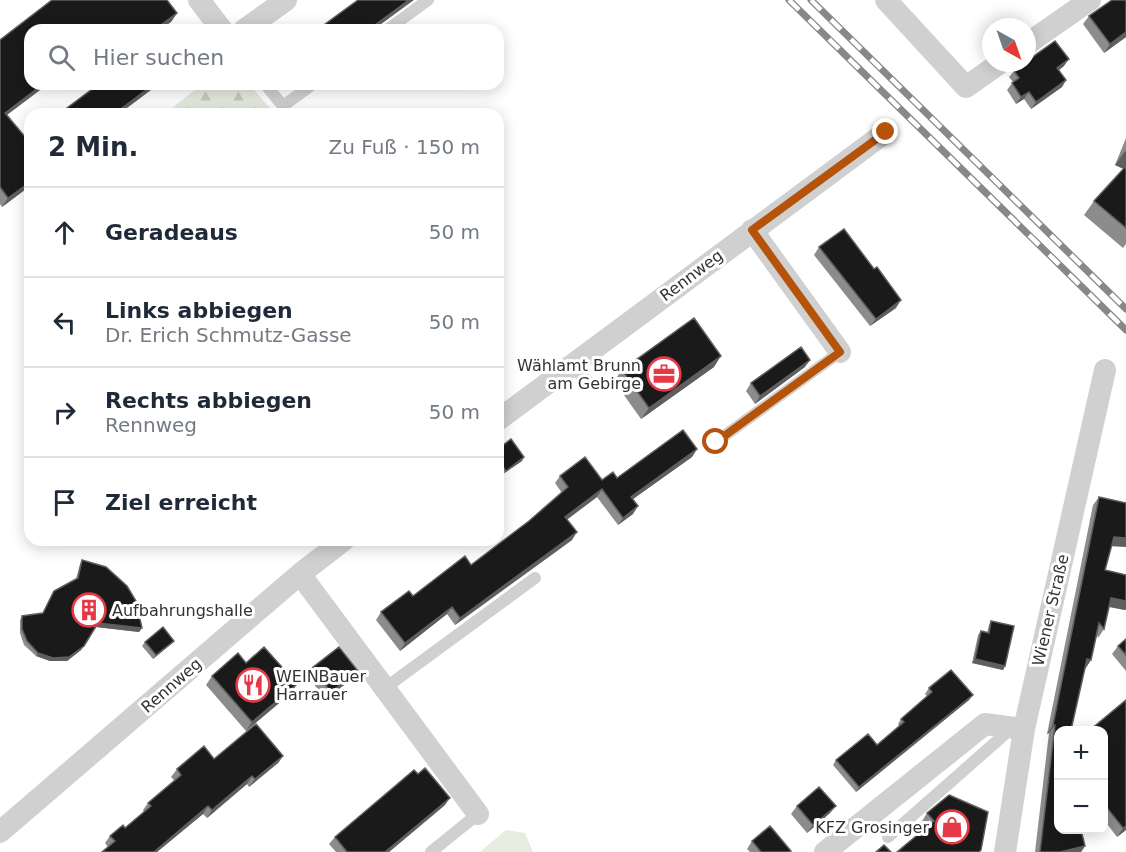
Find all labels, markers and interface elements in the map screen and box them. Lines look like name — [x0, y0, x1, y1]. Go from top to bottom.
north arrow — [982, 18, 1036, 72]
search box — [24, 24, 504, 90]
icon: search — [45, 41, 78, 74]
text: Hier suchen — [93, 45, 224, 70]
route end — [872, 118, 898, 144]
text: 2 Min. — [48, 132, 138, 162]
text: Zu Fuß · 150 m — [328, 135, 480, 159]
icon: ahead — [48, 216, 81, 249]
text: Geradeaus — [105, 220, 238, 245]
text: 50 m — [429, 220, 480, 244]
street label: Rennweg — [656, 246, 726, 305]
text: Links abbiegen — [105, 298, 293, 323]
icon: left — [48, 306, 81, 339]
text: 50 m — [429, 310, 480, 334]
text: Dr. Erich Schmutz-Gasse — [105, 323, 352, 347]
place label: Wählamt Brunn am Gebirge — [517, 356, 641, 393]
office icon: Wählamt Brunn am Gebirge — [646, 356, 682, 392]
text: Rechts abbiegen — [105, 388, 312, 413]
icon: right — [48, 396, 81, 429]
text: 50 m — [429, 400, 480, 424]
text: Rennweg — [105, 413, 197, 437]
route start — [702, 428, 728, 454]
icon: arrive — [48, 486, 81, 519]
text: Ziel erreicht — [105, 490, 257, 515]
street label: Wiener Straße — [1028, 552, 1073, 668]
building icon: Aufbahrungshalle — [71, 592, 107, 628]
place label: Aufbahrungshalle — [112, 601, 253, 620]
street label: Rennweg — [137, 654, 205, 717]
restaurant icon: WEINBauer Harrauer — [235, 667, 271, 703]
place label: WEINBauer Harrauer — [276, 667, 366, 704]
map controls — [1054, 726, 1108, 834]
button: + — [1054, 726, 1108, 780]
button: − — [1054, 780, 1108, 834]
shop icon: KFZ Grosinger — [934, 809, 970, 845]
place label: KFZ Grosinger — [815, 818, 929, 837]

